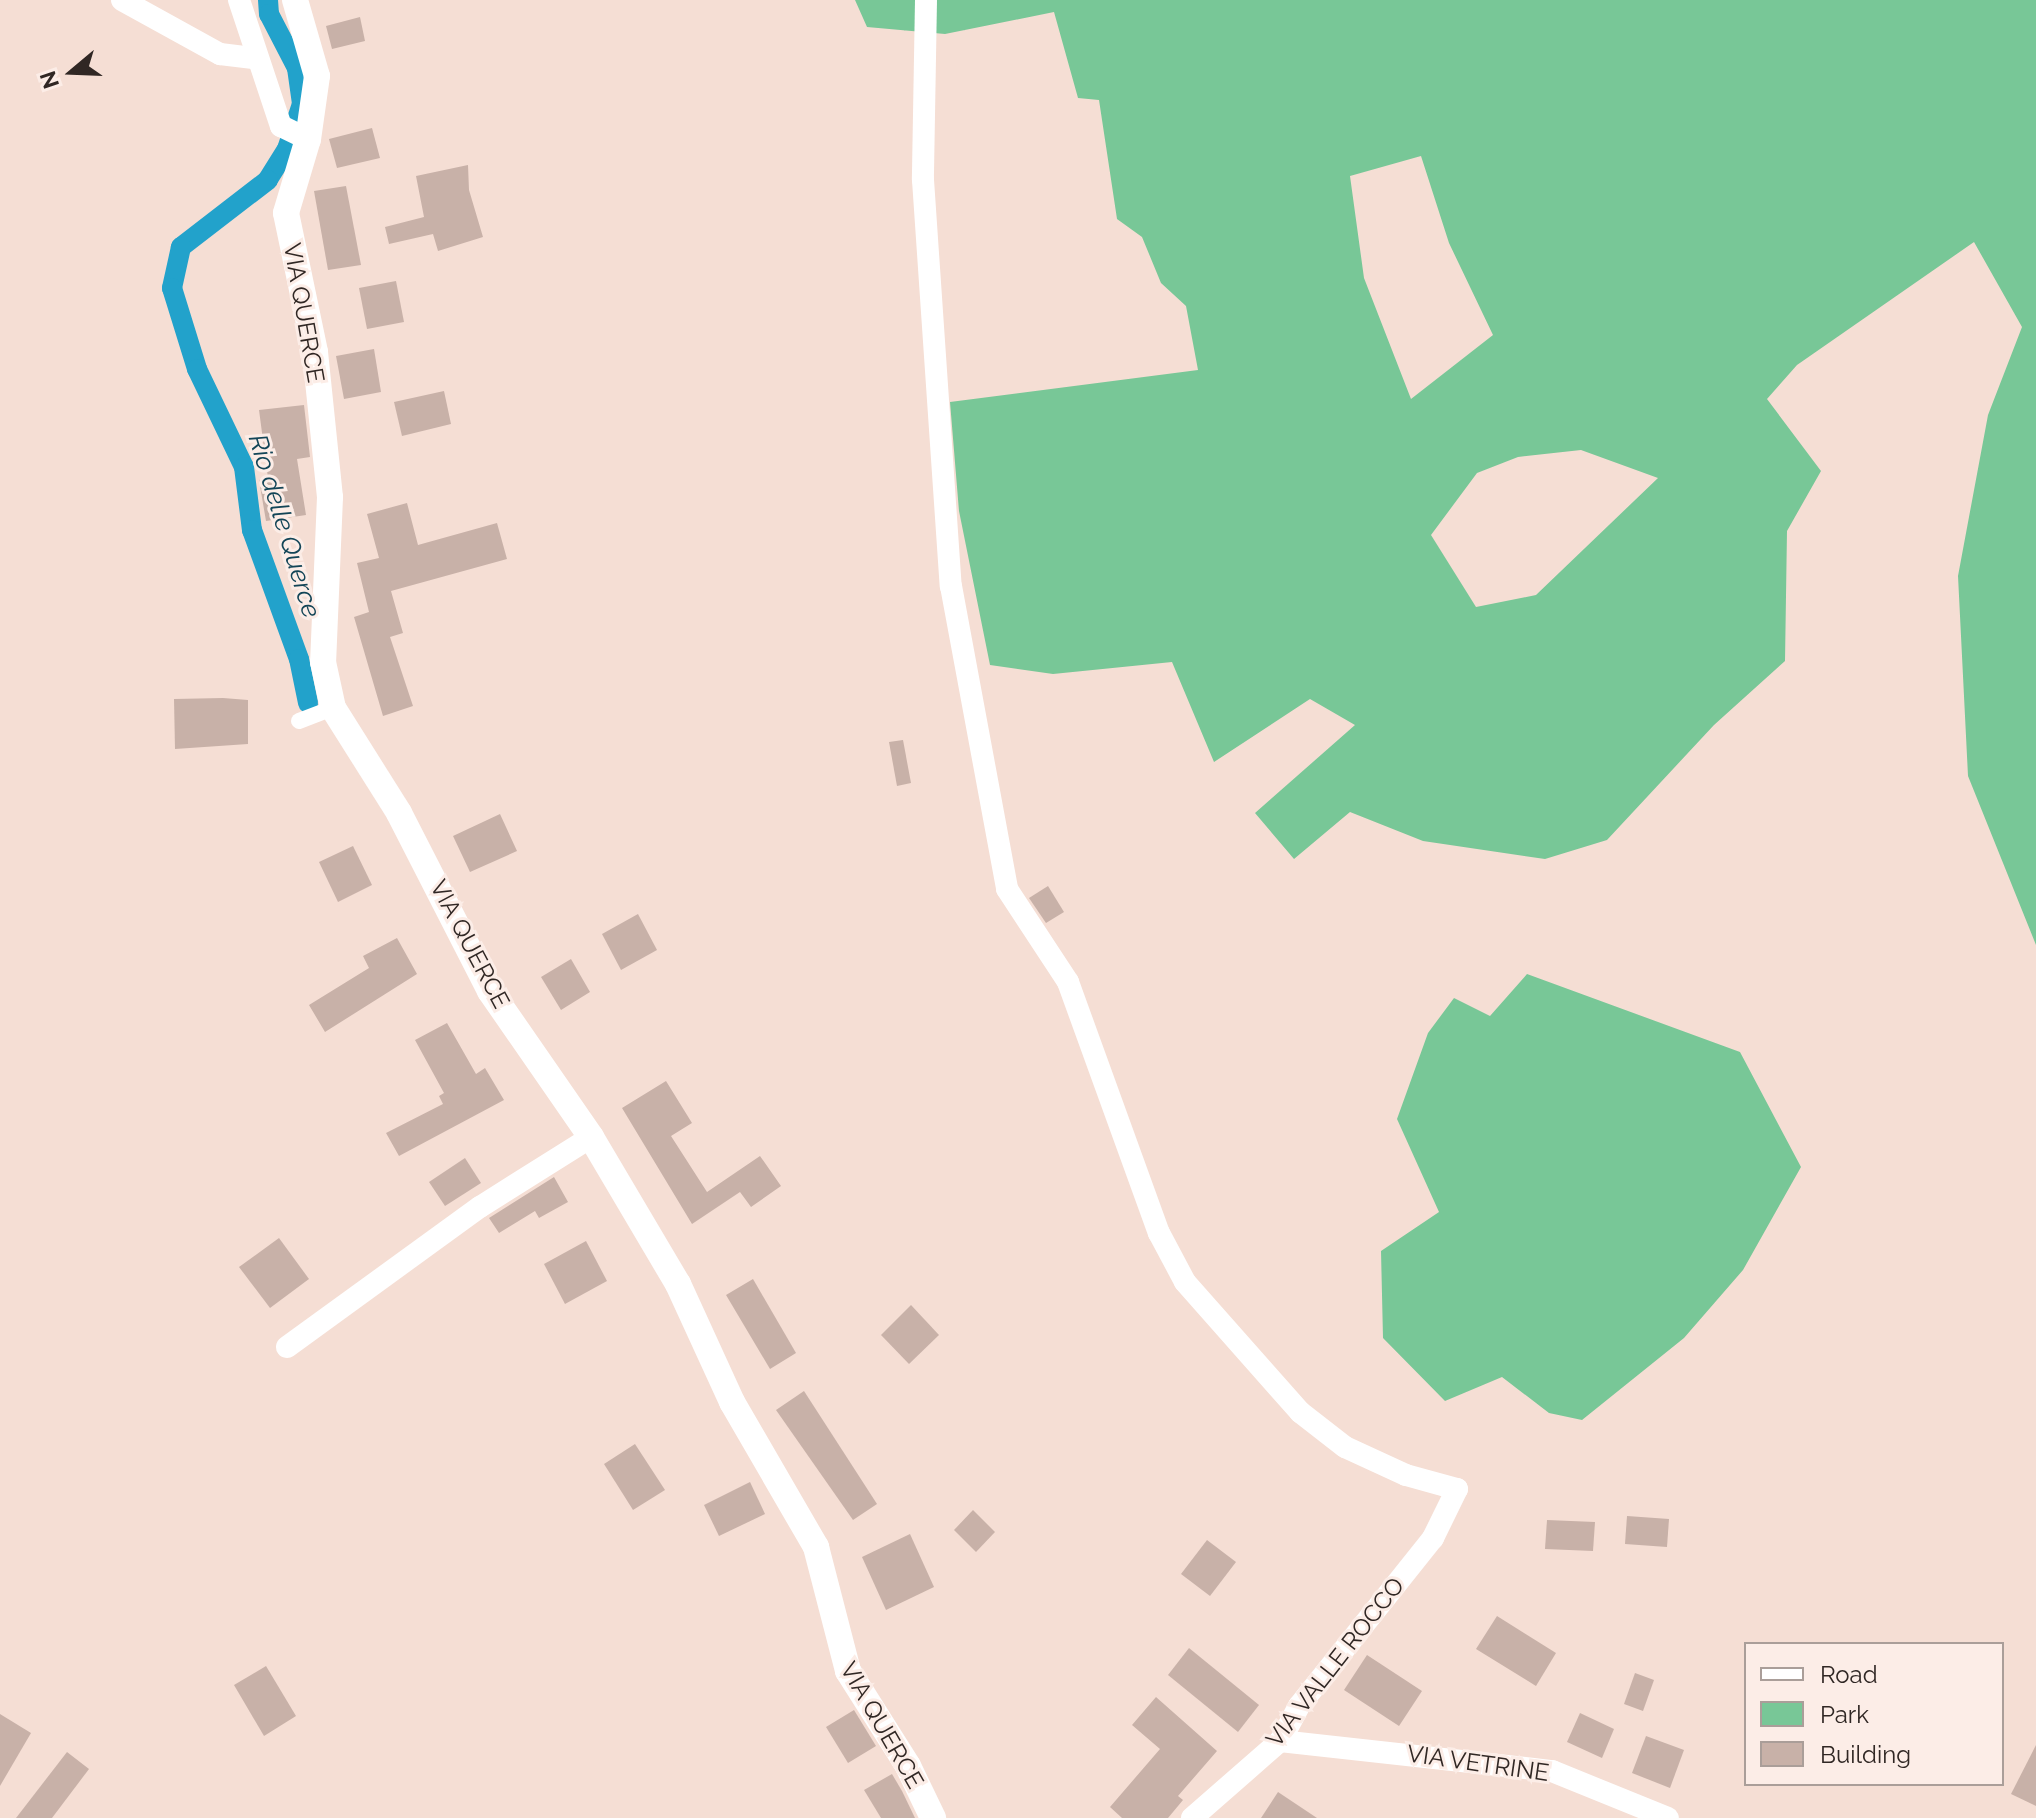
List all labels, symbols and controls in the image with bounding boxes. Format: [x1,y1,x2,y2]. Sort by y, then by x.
north arrow [32,32,112,112]
text: N [34,68,64,92]
street label: VIA QUERCE [277,241,331,385]
water label: Rio delle Querce [241,431,327,621]
street label: VIA QUERCE [424,875,516,1013]
street label: VIA VALLE ROCCO [1259,1571,1411,1753]
legend [1744,1642,2004,1786]
street label: VIA QUERCE [834,1656,930,1794]
text: Road [1820,1660,1878,1689]
text: Park [1820,1700,1869,1729]
street label: VIA VETRINE [1404,1739,1552,1787]
text: Building [1820,1740,1911,1769]

